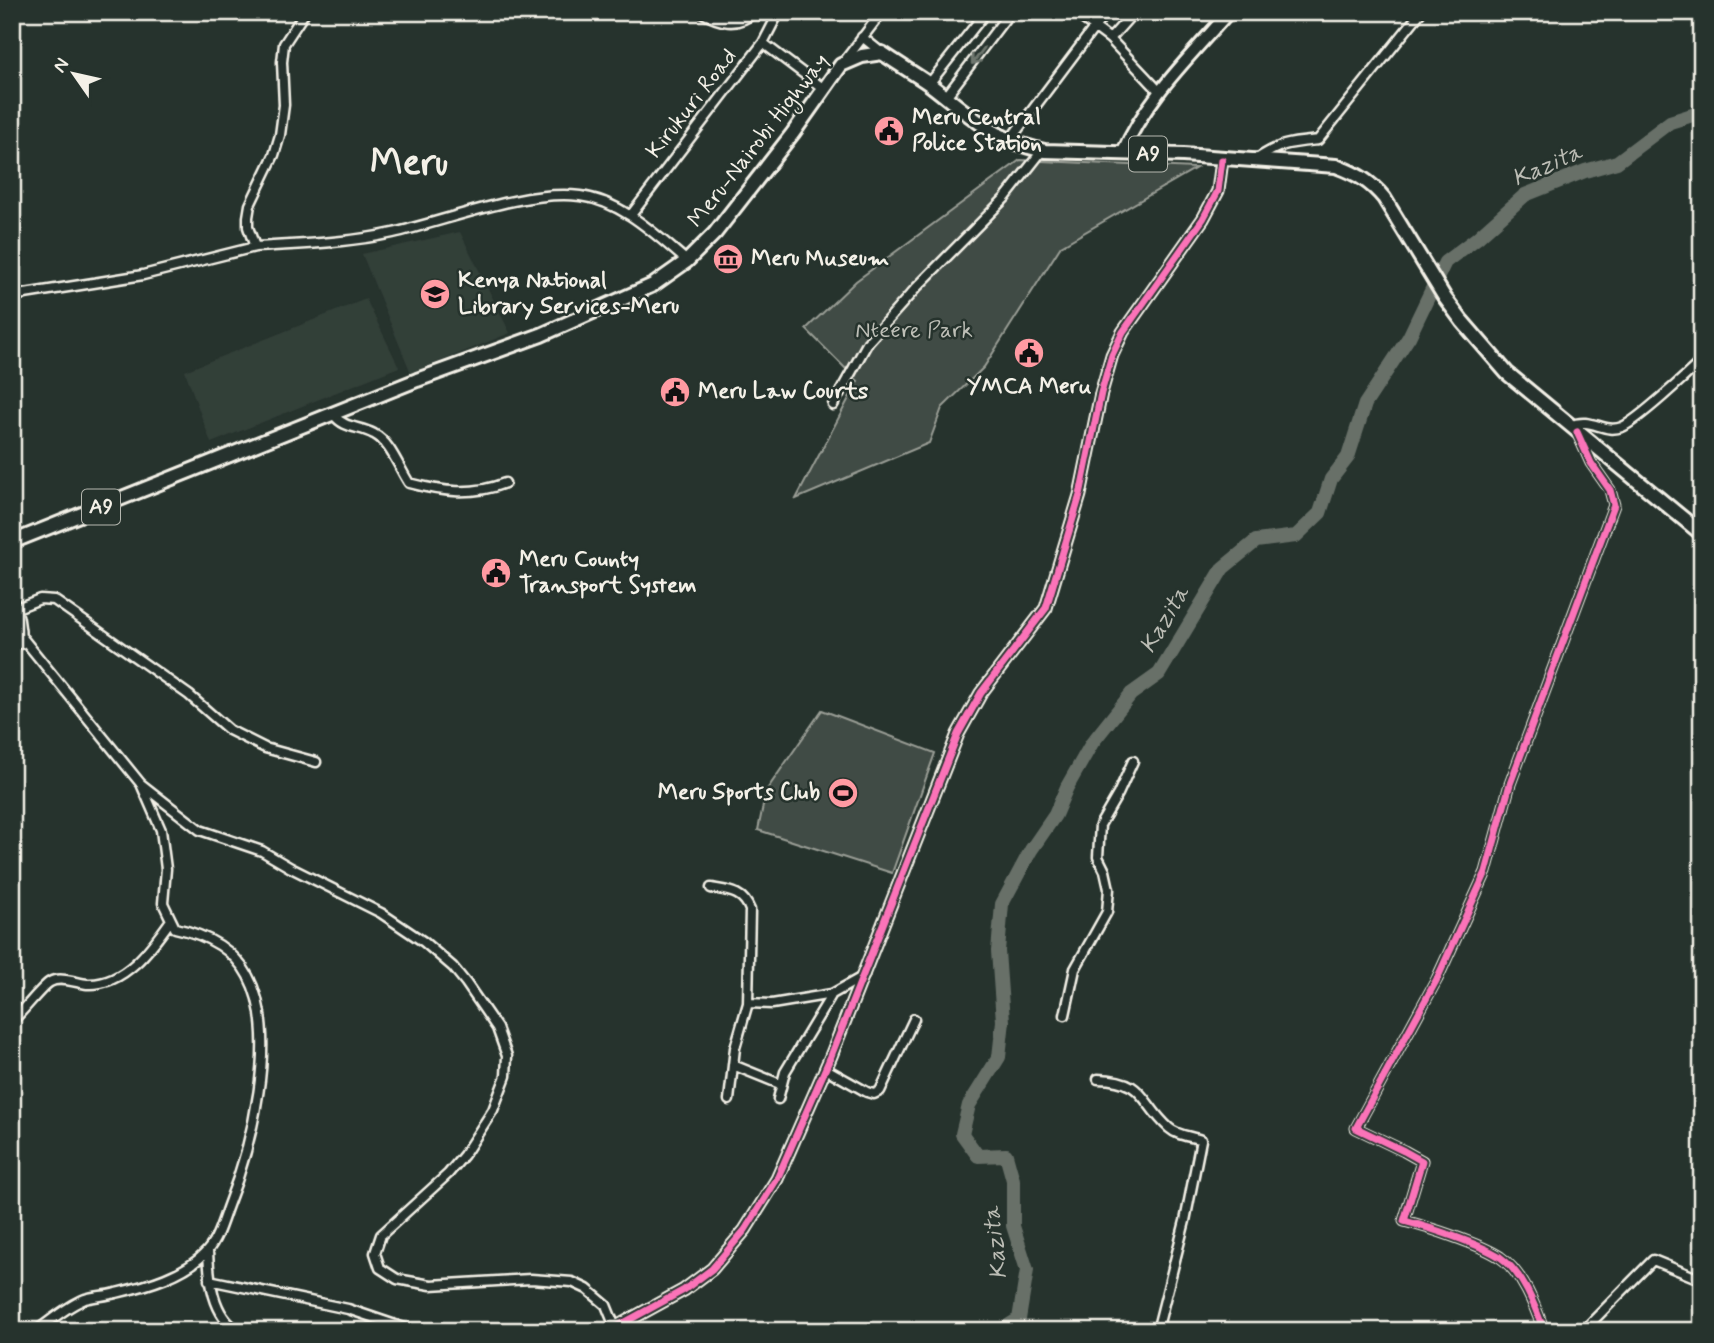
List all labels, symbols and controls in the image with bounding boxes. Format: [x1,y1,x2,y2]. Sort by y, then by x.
north arrow [38,38,108,108]
street label: Kirukuri Road [640,43,744,165]
one-way arrow [971,46,986,65]
street label: Meru-Nairobi Highway [682,48,838,235]
text: N [47,53,75,78]
place label: Meru Central Police Station [912,103,1042,159]
public building icon: Meru Central Police Station [872,114,906,148]
road number: A9 [1129,136,1167,172]
water label: Kazita [1507,137,1588,195]
district label: Meru [370,140,448,188]
museum icon: Meru Museum [711,242,745,276]
place label: Meru Museum [751,244,889,274]
place label: Kenya National Library Services-Meru [458,266,679,322]
school or university icon: Kenya National Library Services-Meru [418,277,452,311]
park label: Nteere Park [855,316,973,346]
public building icon: YMCA Meru [1012,336,1046,370]
place label: YMCA Meru [967,372,1092,402]
public building icon: Meru Law Courts [658,375,692,409]
place label: Meru Law Courts [698,377,869,407]
road number: A9 [82,490,120,524]
place label: Meru County Transport System [519,545,697,601]
public building icon: Meru County Transport System [479,556,513,590]
water label: Kazita [1133,579,1198,659]
sports icon: Meru Sports Club [826,776,860,810]
place label: Meru Sports Club [658,778,820,808]
water label: Kazita [977,1203,1015,1281]

